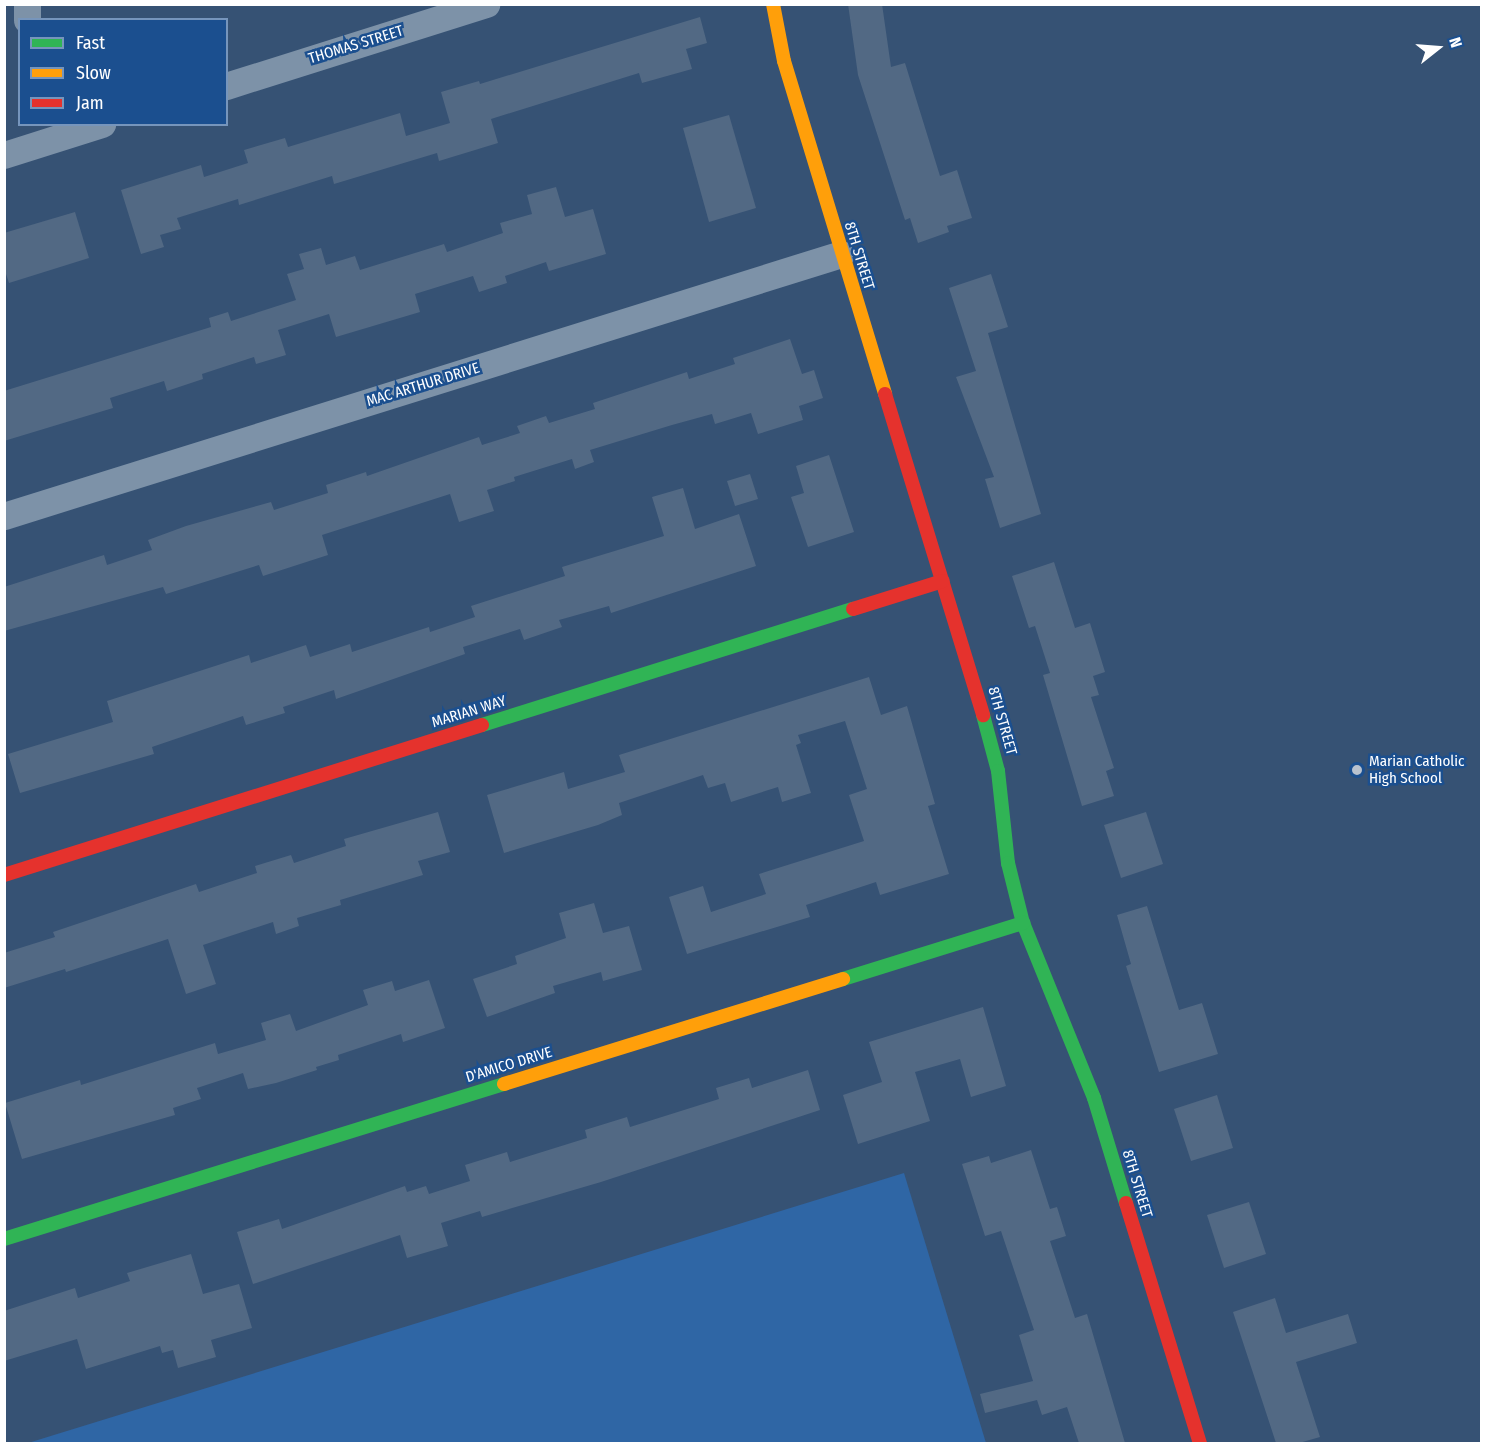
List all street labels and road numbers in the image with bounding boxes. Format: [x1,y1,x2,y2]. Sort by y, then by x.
street label: THOMAS STREET [306,22,406,68]
street label: 8TH STREET [840,220,878,292]
street label: MAC ARTHUR DRIVE [364,359,482,411]
street label: 8TH STREET [984,685,1020,757]
street label: MARIAN WAY [430,692,508,732]
street label: D'AMICO DRIVE [464,1043,554,1087]
street label: 8TH STREET [1118,1148,1156,1220]

